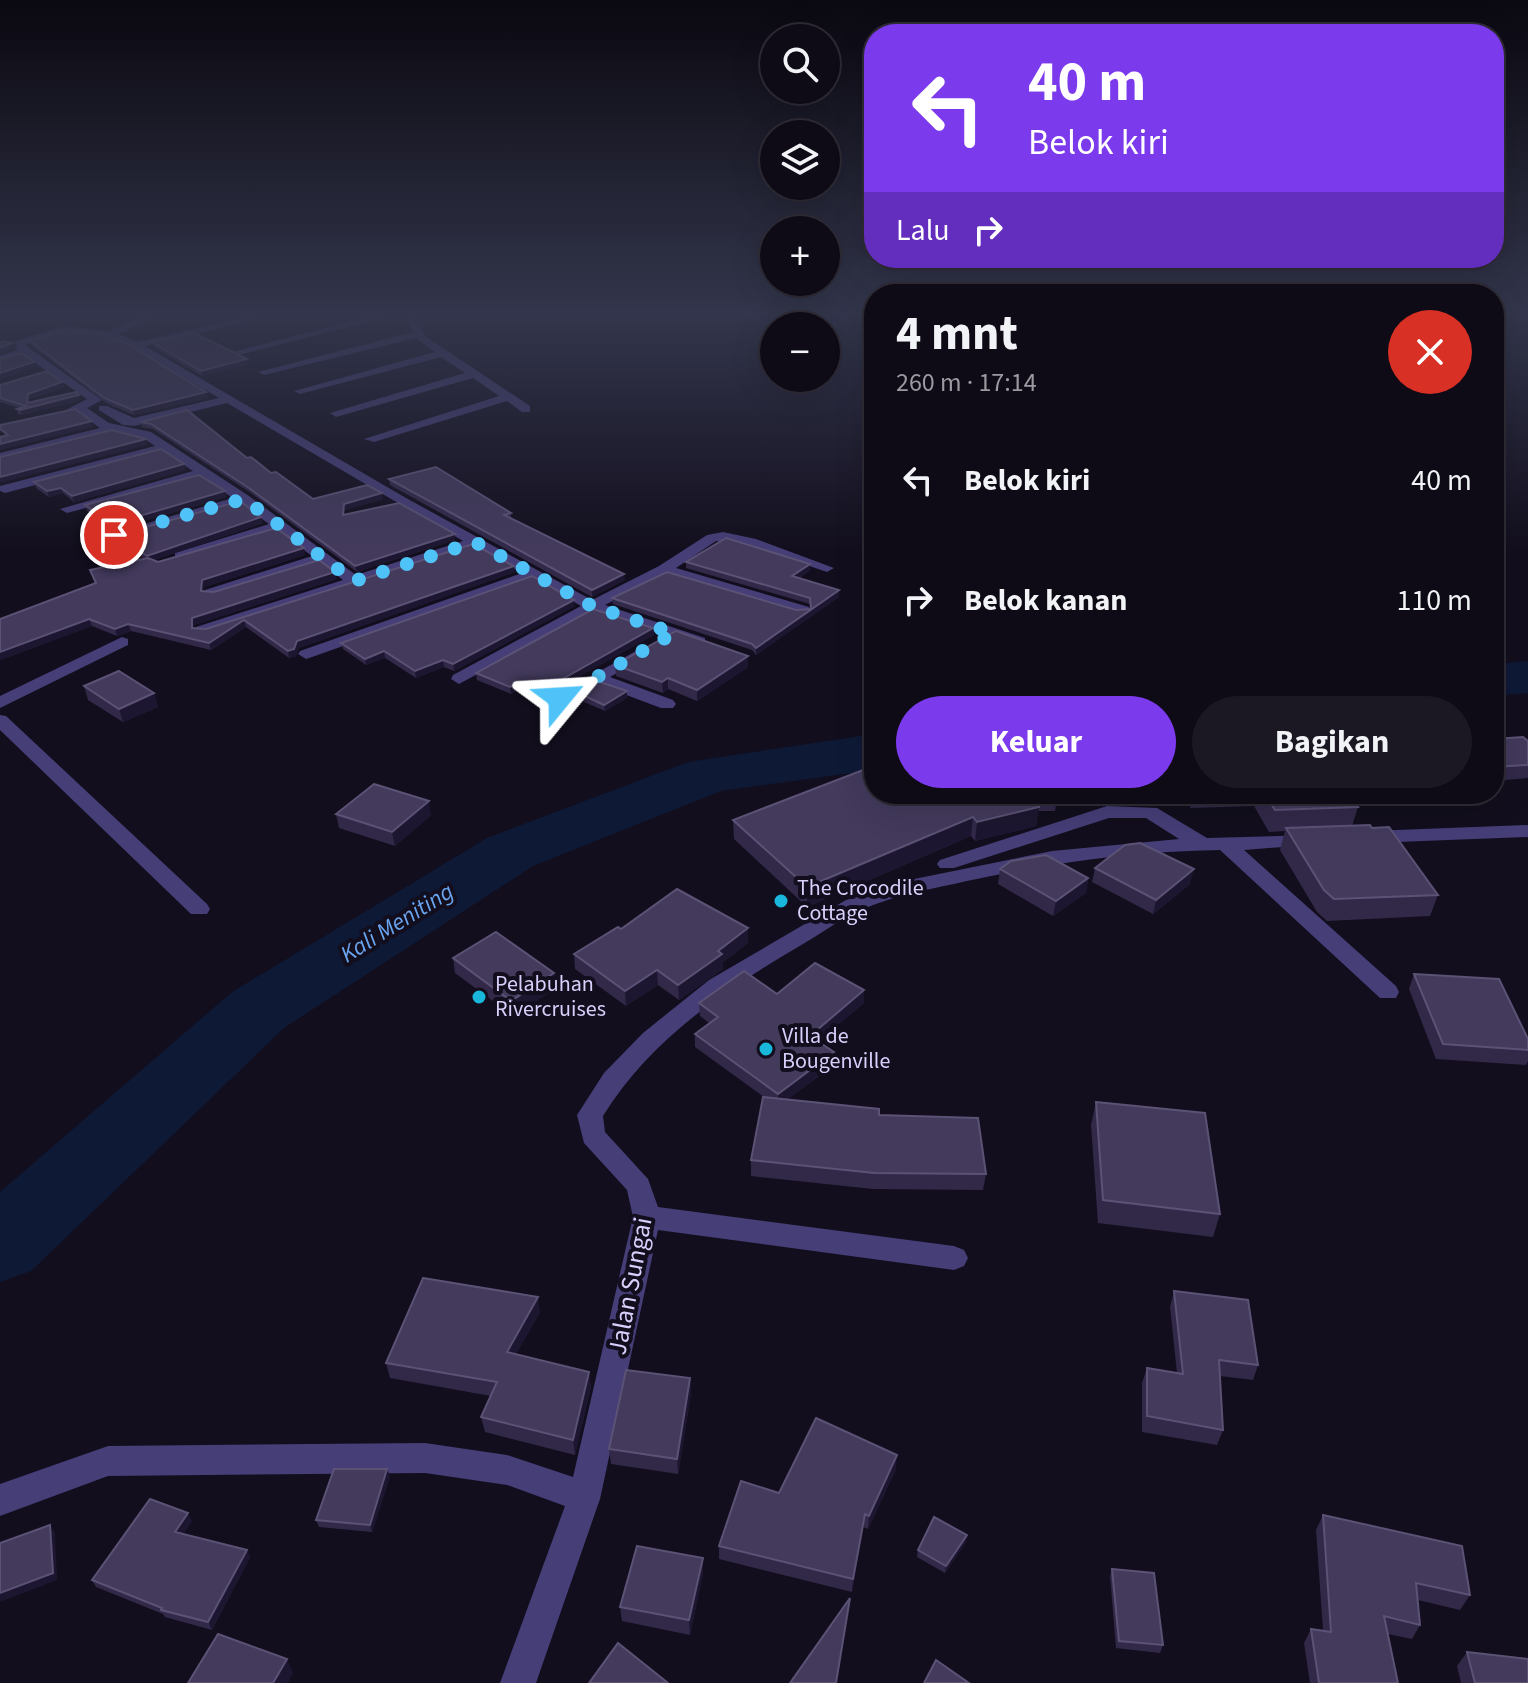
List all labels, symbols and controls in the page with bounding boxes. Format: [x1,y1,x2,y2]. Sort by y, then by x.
map controls [760,24,840,392]
button: search [760,24,840,104]
text: 40 m [1028,43,1146,122]
icon: left [896,56,1000,160]
text: Belok kiri [1028,117,1169,168]
button: layers [760,120,840,200]
icon: right [966,208,1010,252]
text: Lalu [896,209,950,252]
button: + [760,216,840,296]
text: 4 mnt [896,300,1018,368]
button: close [1388,310,1472,394]
button: − [760,312,840,392]
text: 260 m · 17:14 [896,364,1037,401]
icon: left [896,458,940,502]
text: Belok kiri [964,459,1090,502]
text: 40 m [1411,459,1472,502]
pin [80,501,148,569]
icon: arrive [92,513,136,557]
icon: right [896,578,940,622]
text: Belok kanan [964,579,1127,622]
text: 110 m [1396,579,1472,622]
position arrow [518,656,602,740]
button: Keluar [896,696,1176,788]
button: Bagikan [1192,696,1472,788]
place label: The Crocodile Cottage [797,872,924,929]
water label: Kali Meniting [333,874,461,972]
marker: The Crocodile Cottage [772,892,790,910]
place label: Pelabuhan Rivercruises [495,968,606,1025]
marker: Pelabuhan Rivercruises [470,988,488,1006]
place label: Villa de Bougenville [782,1020,890,1077]
marker: Villa de Bougenville [757,1040,775,1058]
street label: Jalan Sungai [599,1214,661,1358]

